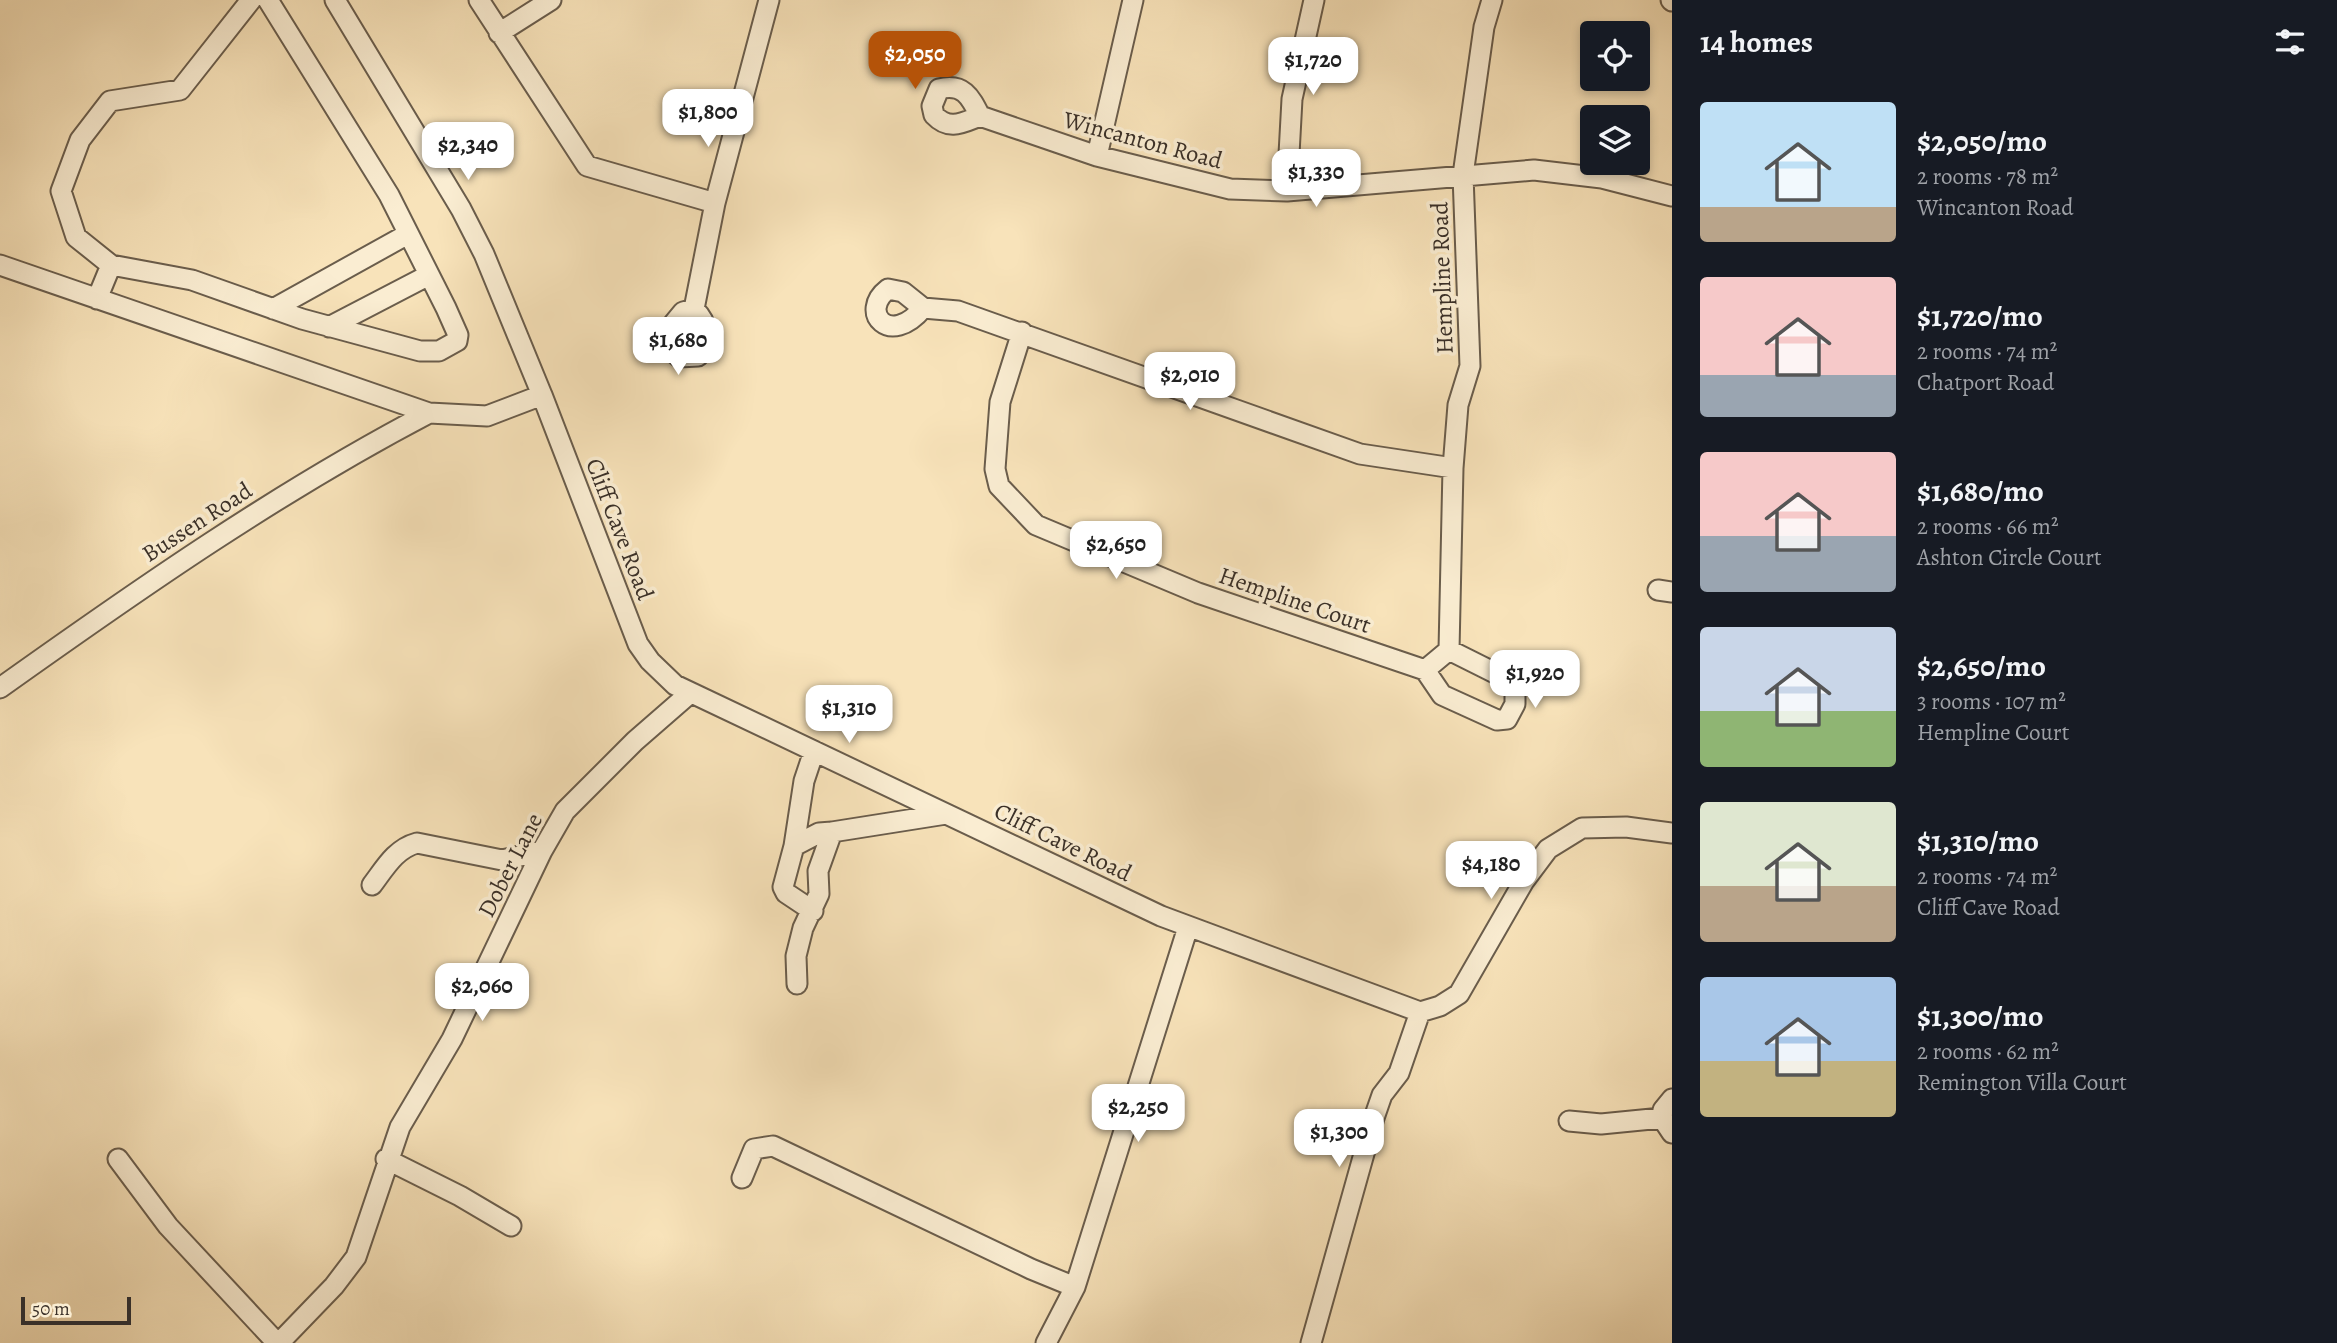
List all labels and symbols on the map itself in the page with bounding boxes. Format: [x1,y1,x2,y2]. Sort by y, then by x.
pin: $2,050 [858,32,972,91]
pin: $1,720 [1256,38,1370,97]
pin: $1,800 [651,90,765,149]
street label: Wincanton Road [1059,103,1226,177]
pin: $2,340 [411,122,525,182]
pin: $1,330 [1259,150,1373,209]
street label: Hempline Road [1423,201,1461,355]
pin: $1,680 [621,318,735,377]
pin: $2,010 [1133,352,1247,412]
street label: Cliff Cave Road [578,454,662,604]
street label: Bussen Road [136,474,258,570]
pin: $2,650 [1059,522,1173,581]
street label: Hempline Court [1215,559,1375,641]
pin: $1,920 [1478,650,1592,710]
pin: $1,310 [792,686,906,745]
street label: Cliff Cave Road [989,795,1137,889]
street label: Dober Lane [470,807,550,923]
pin: $4,180 [1434,842,1548,901]
pin: $2,060 [425,964,539,1023]
pin: $2,250 [1081,1084,1195,1144]
pin: $1,300 [1282,1110,1396,1169]
scale bar [21,1294,131,1326]

